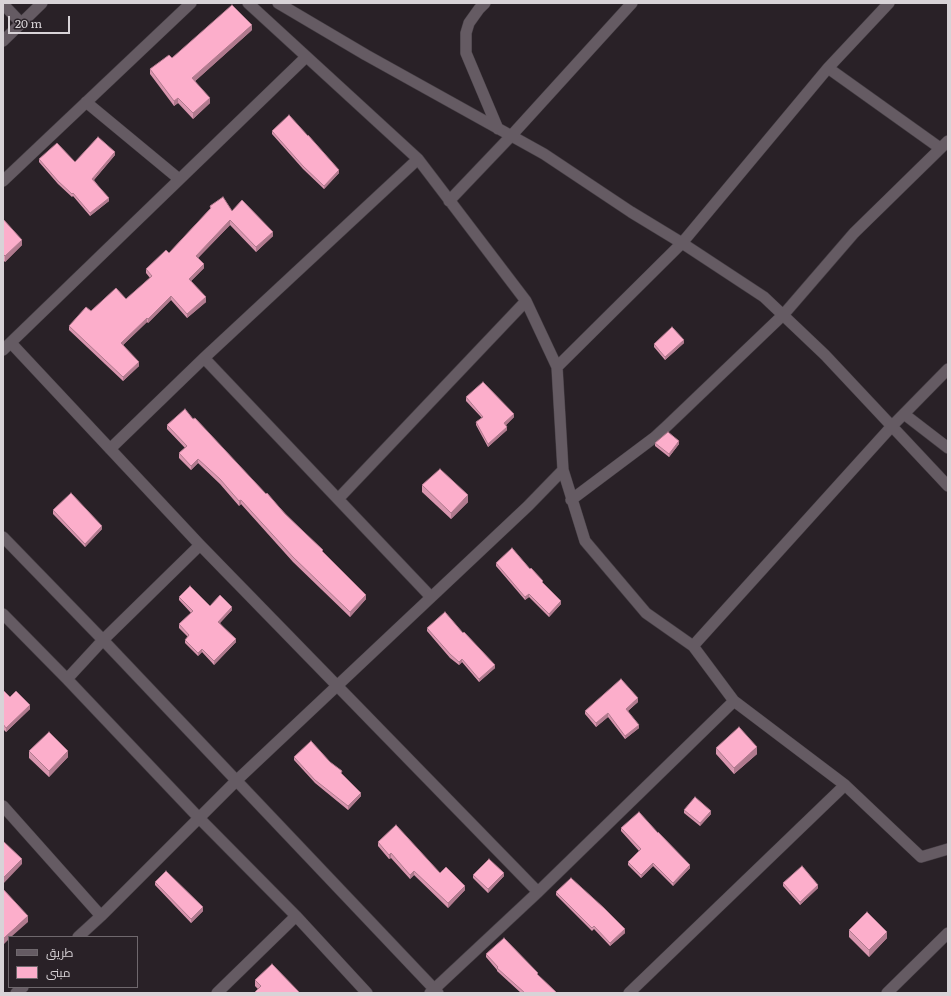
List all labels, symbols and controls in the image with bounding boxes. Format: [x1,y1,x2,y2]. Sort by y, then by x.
scale bar [10,8,72,34]
text: 20 m [15,14,42,32]
legend [8,936,138,988]
text: طريق [46,943,73,961]
text: مبنى [46,963,71,981]

